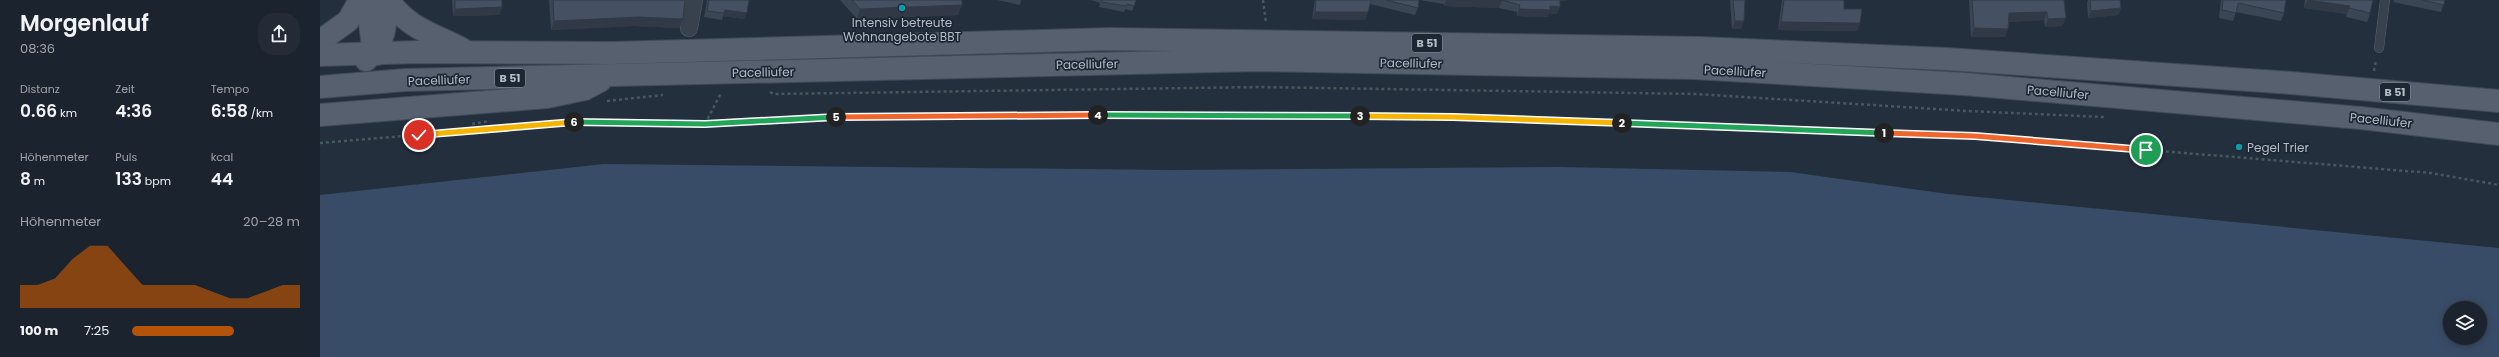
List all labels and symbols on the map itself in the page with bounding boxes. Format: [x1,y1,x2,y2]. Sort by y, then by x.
marker: Intensiv betreute Wohnangebote BBT [897,3,907,13]
place label: Intensiv betreute Wohnangebote BBT [843,14,962,45]
road number: B 51 [1412,34,1442,52]
street label: Pacelliufer [1380,54,1443,72]
street label: Pacelliufer [1056,55,1119,73]
street label: Pacelliufer [1704,61,1767,81]
street label: Pacelliufer [732,63,795,81]
road number: B 51 [495,69,525,87]
street label: Pacelliufer [408,70,471,90]
street label: Pacelliufer [2026,81,2090,103]
road number: B 51 [2380,83,2410,101]
pin: 4 [1088,105,1108,125]
pin: 3 [1350,106,1370,126]
pin: 5 [826,107,846,127]
street label: Pacelliufer [2349,108,2413,132]
pin: 6 [564,112,584,132]
pin: 2 [1612,113,1632,133]
pin [402,118,436,152]
pin: 1 [1874,123,1894,143]
pin [2129,133,2163,167]
place label: Pegel Trier [2247,139,2309,156]
marker: Pegel Trier [2234,142,2244,152]

